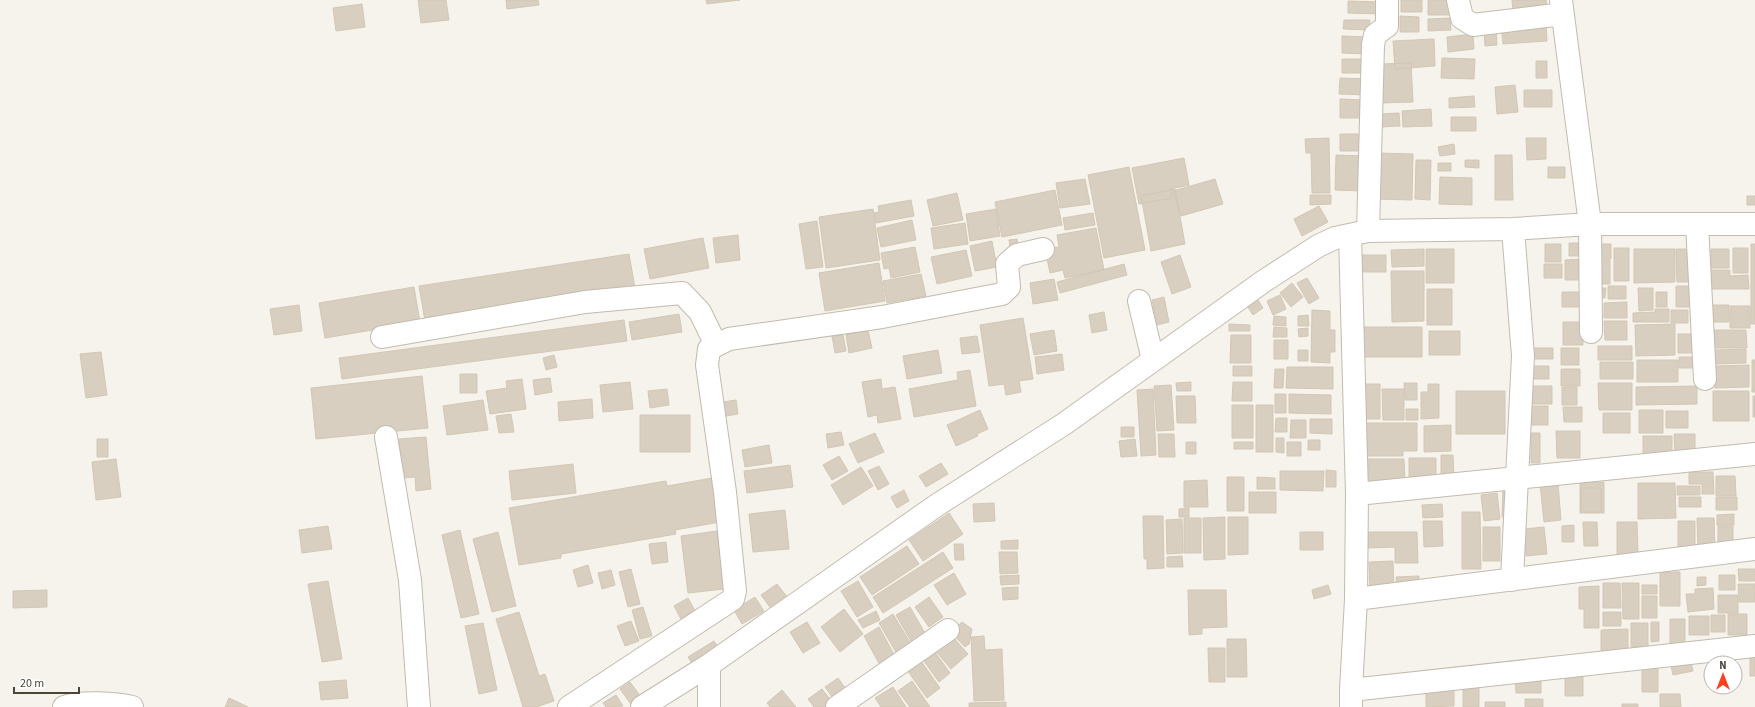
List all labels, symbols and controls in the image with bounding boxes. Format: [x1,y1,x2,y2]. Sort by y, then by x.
north arrow [1703,655,1743,695]
text: N [1719,658,1727,673]
scale bar [14,669,79,695]
text: 20 m [20,675,44,692]

